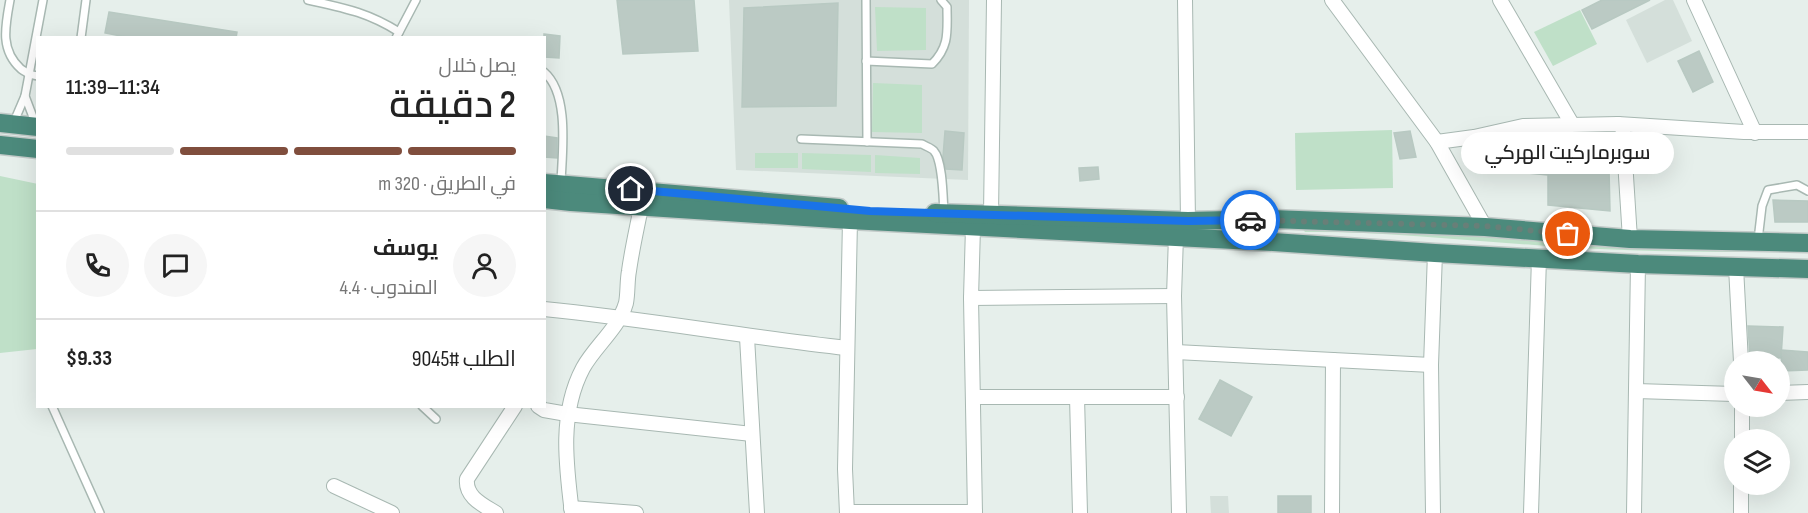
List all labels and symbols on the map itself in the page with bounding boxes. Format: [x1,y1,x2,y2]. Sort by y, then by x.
callout: سوبرماركيت الهركي [1462,132,1674,174]
pin [605,163,656,214]
courier [1220,190,1280,250]
pin [1542,208,1593,259]
north arrow [1724,351,1790,417]

